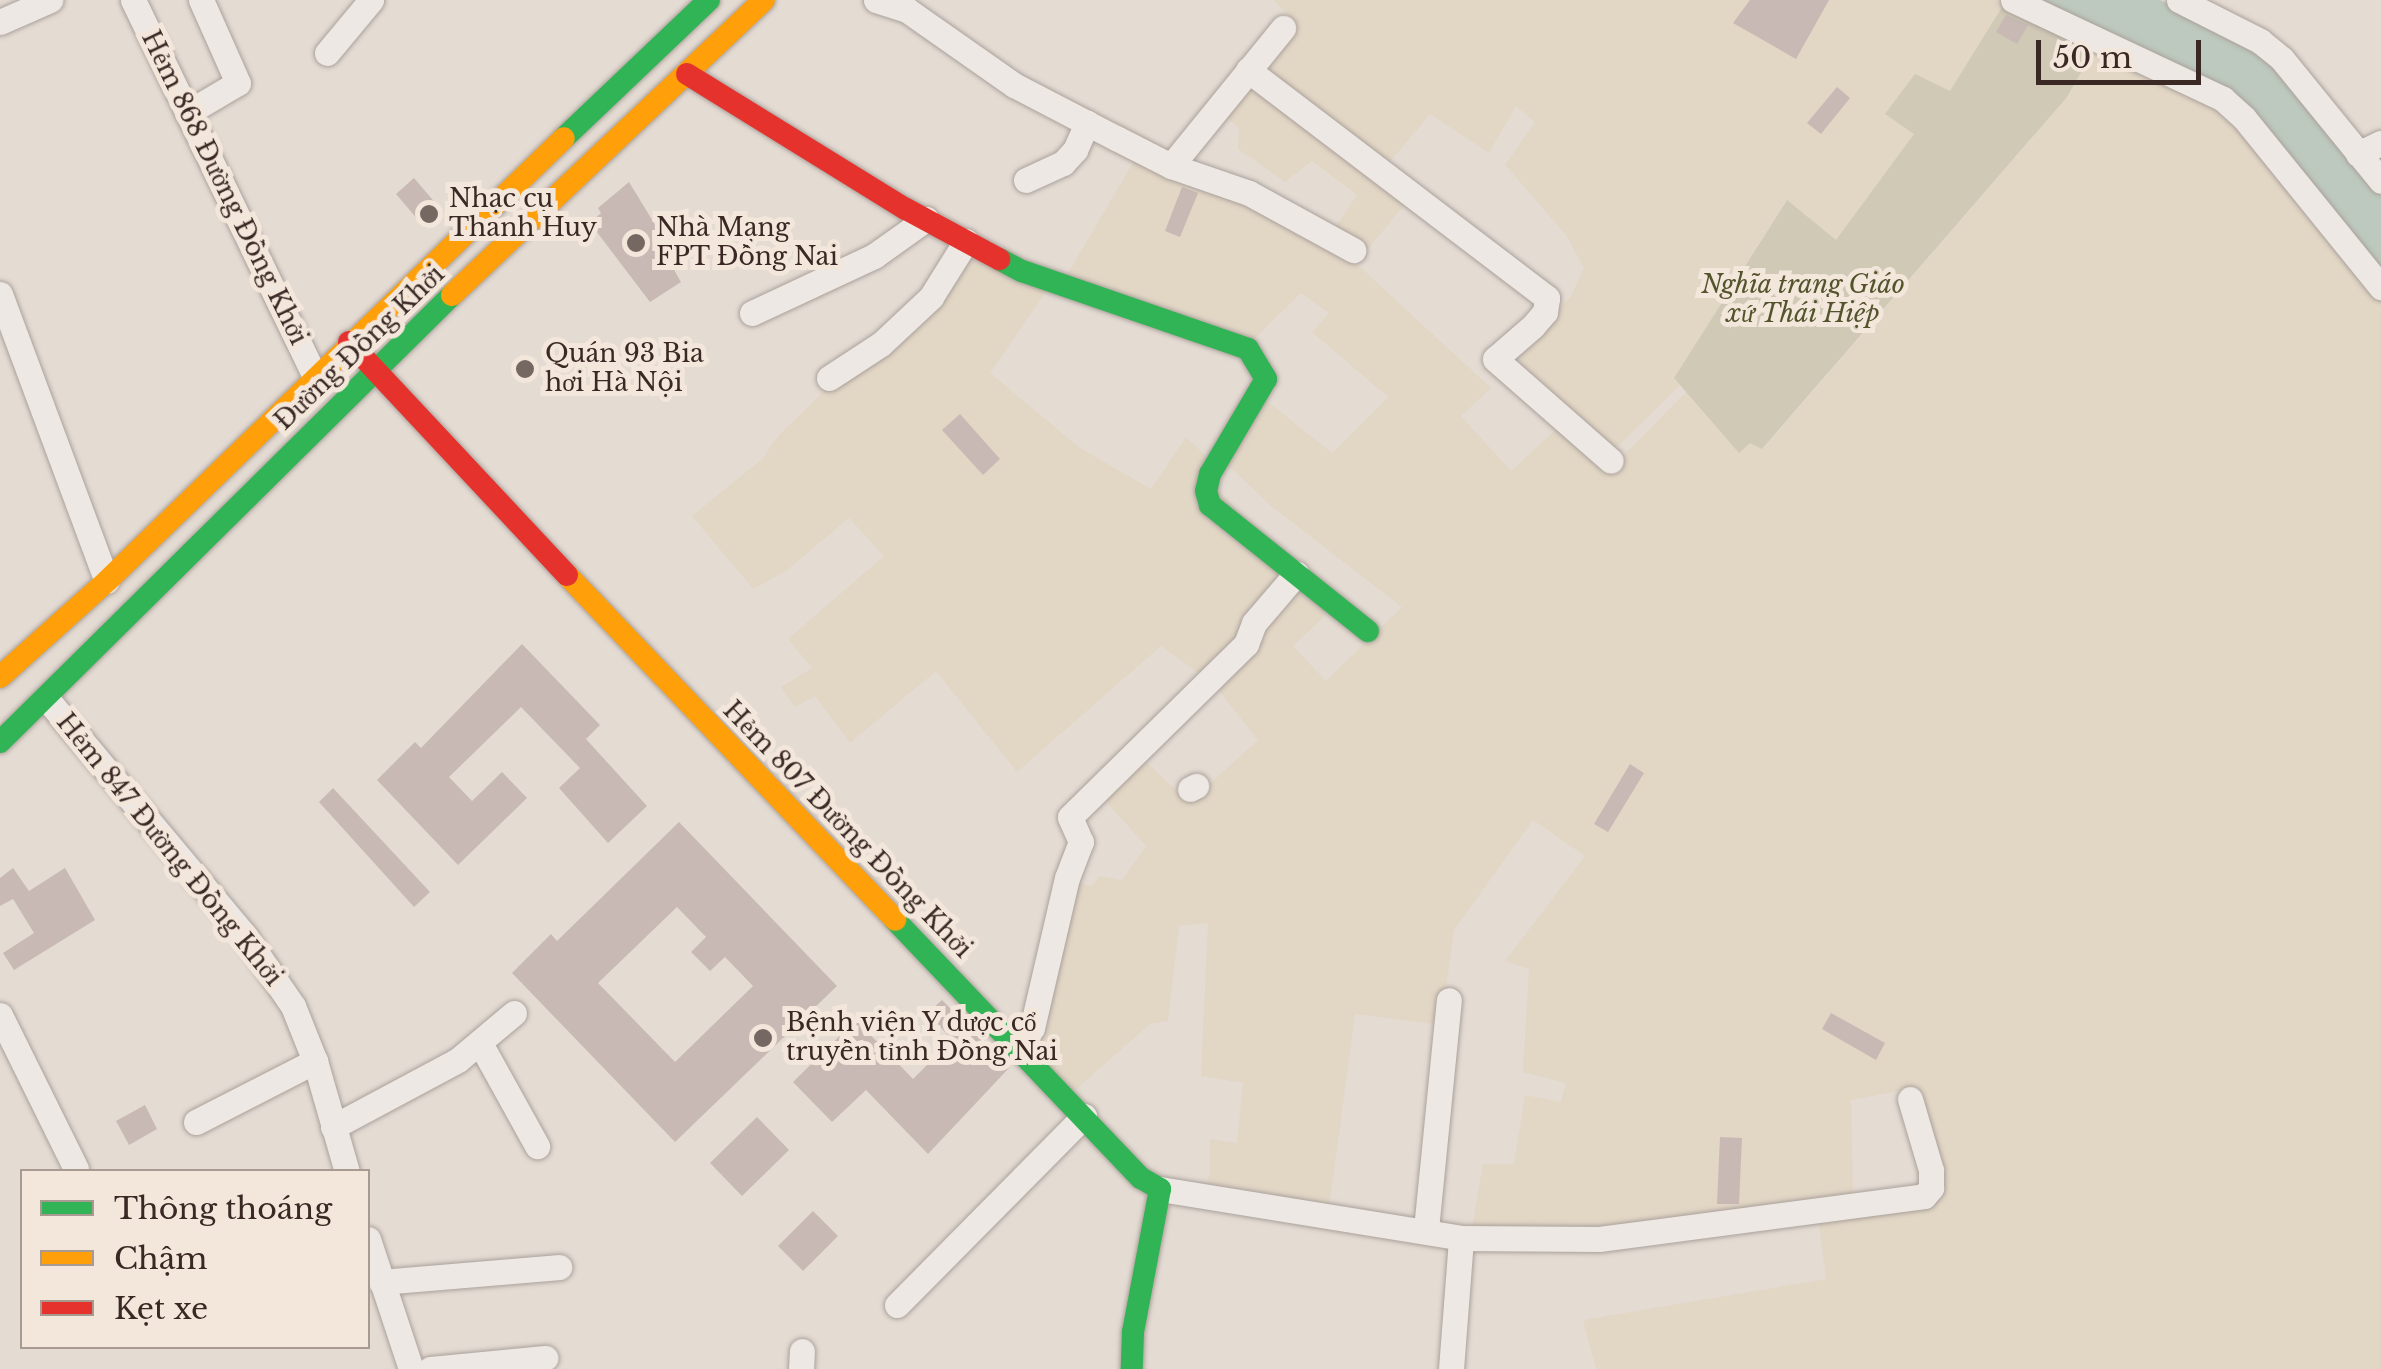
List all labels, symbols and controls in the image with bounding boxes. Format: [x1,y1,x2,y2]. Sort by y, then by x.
scale bar [2041,20,2206,82]
street label: Hẻm 868 Đường Đồng Khởi [135,26,313,350]
text: 50 m [2053,39,2132,76]
place label: Nhạc cụ Thanh Huy [449,185,597,244]
marker: Nhạc cụ Thanh Huy [418,203,440,225]
place label: Nhà Mạng FPT Đồng Nai [656,214,839,273]
marker: Nhà Mạng FPT Đồng Nai [625,232,647,254]
street label: Đường Đồng Khởi [269,259,451,437]
park label: Nghĩa trang Giáo xứ Thái Hiệp [1701,271,1905,330]
place label: Quán 93 Bia hơi Hà Nội [545,340,704,399]
marker: Quán 93 Bia hơi Hà Nội [514,358,536,380]
street label: Hẻm 807 Đường Đồng Khởi [716,695,978,965]
street label: Hẻm 847 Đường Đồng Khởi [50,708,288,992]
place label: Bệnh viện Y dược cổ truyền tỉnh Đồng Nai [786,1009,1058,1068]
marker: Bệnh viện Y dược cổ truyền tỉnh Đồng Nai [750,1025,776,1051]
legend [20,1169,370,1349]
text: Thông thoáng [114,1190,332,1227]
text: Chậm [114,1240,208,1277]
text: Kẹt xe [114,1290,208,1327]

